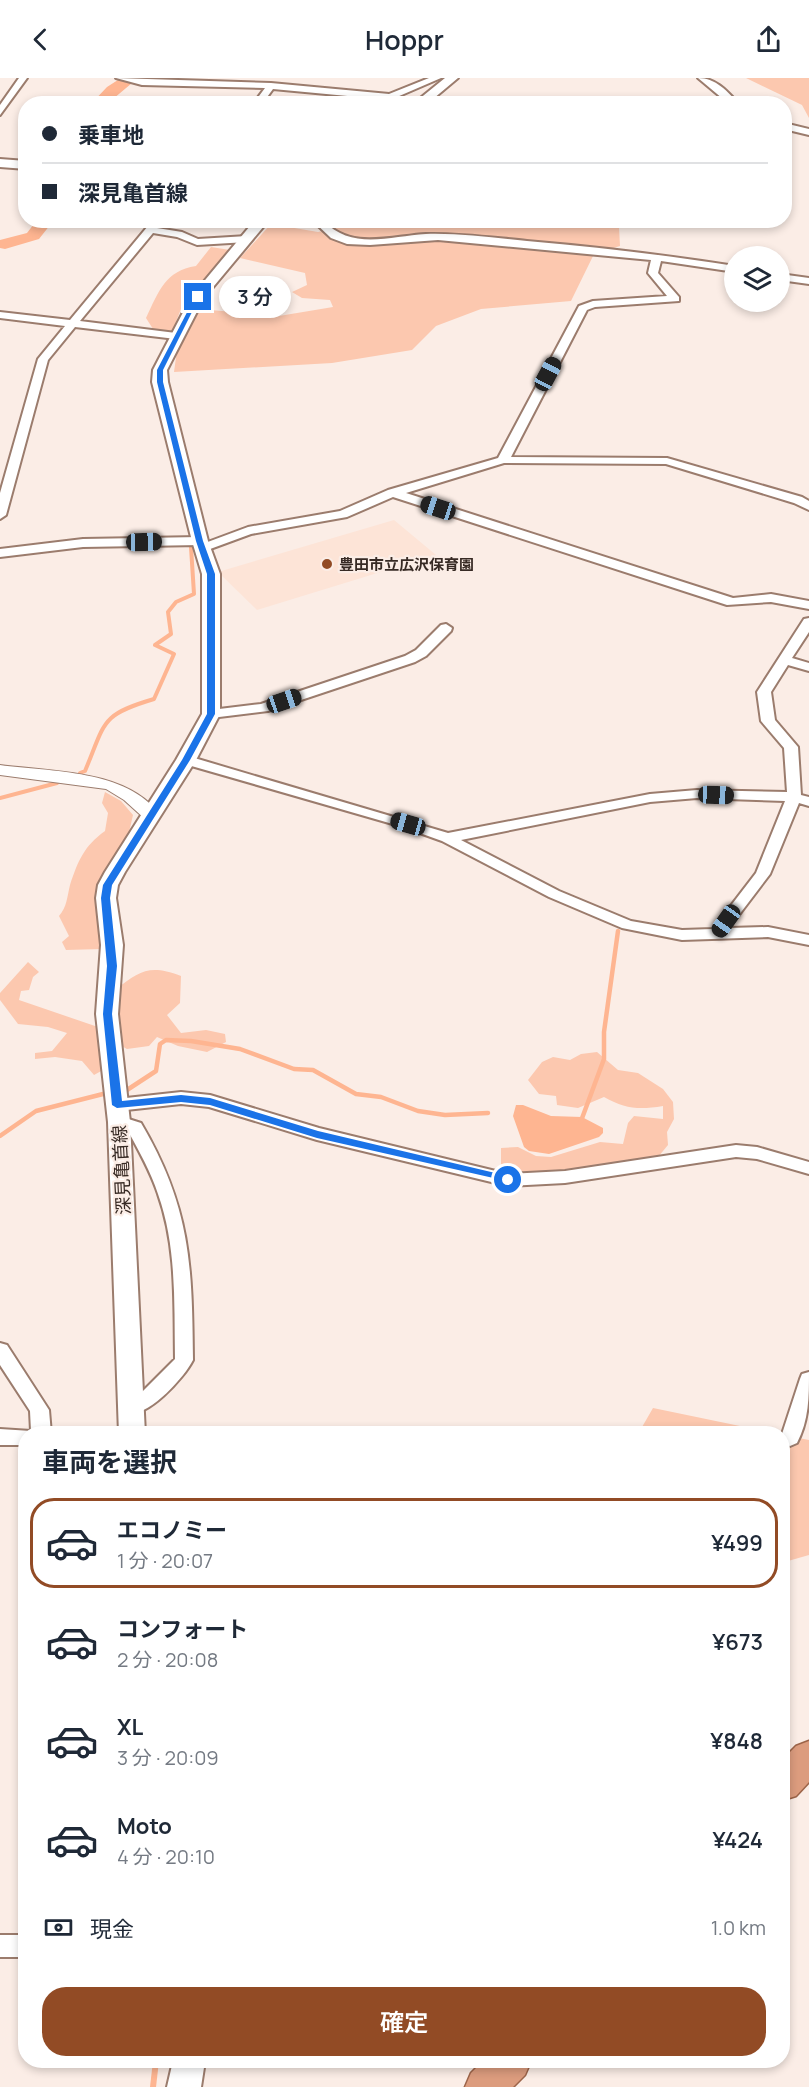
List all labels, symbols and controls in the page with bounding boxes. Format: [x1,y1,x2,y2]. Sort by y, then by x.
text: Hoppr [365,21,444,58]
icon: back [24,23,57,56]
icon: share [752,23,785,56]
text: 乗車地 [78,120,144,150]
text: 深見亀首線 [78,178,188,208]
map controls [724,246,790,312]
button: layers [724,246,790,312]
callout: 3 分 [219,276,291,318]
route end [184,283,211,310]
text: 3 分 [237,283,273,310]
car [532,354,564,394]
car [418,494,458,522]
car [126,533,162,551]
place label: 豊田市立広沢保育園 [339,554,474,575]
marker: 豊田市立広沢保育園 [320,557,334,571]
car [264,687,304,715]
car [698,785,734,805]
car [388,810,428,838]
car [708,901,744,941]
street label: 深見亀首線 [107,1124,135,1216]
route start [494,1166,521,1193]
text: 車両を選択 [42,1443,177,1480]
text: エコノミー [117,1515,227,1545]
icon: car [45,1516,99,1570]
text: ¥499 [711,1528,763,1558]
text: 1 分 · 20:07 [117,1547,213,1574]
text: コンフォート [117,1614,248,1644]
icon: car [45,1615,99,1669]
text: ¥673 [712,1627,763,1657]
text: 2 分 · 20:08 [117,1646,218,1673]
text: XL [117,1712,143,1742]
icon: car [45,1714,99,1768]
text: ¥848 [710,1726,763,1756]
text: 3 分 · 20:09 [117,1744,219,1771]
text: Moto [117,1811,172,1841]
icon: car [45,1813,99,1867]
text: ¥424 [713,1825,763,1855]
text: 4 分 · 20:10 [117,1843,215,1870]
icon: cash [42,1911,75,1944]
text: 現金 [90,1914,134,1944]
text: 1.0 km [711,1914,766,1941]
button: 確定 [42,1987,766,2056]

